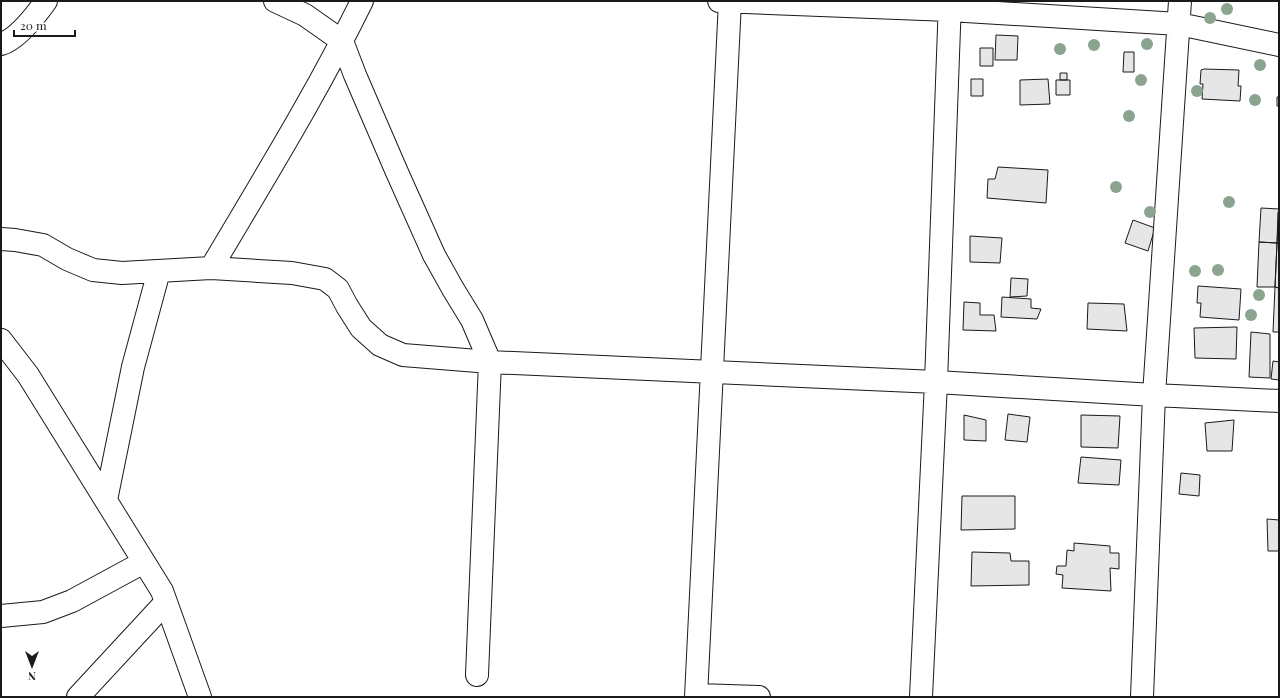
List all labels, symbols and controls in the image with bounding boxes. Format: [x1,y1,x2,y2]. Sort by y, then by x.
scale bar [14,12,75,38]
text: 20 m [20,17,47,33]
north arrow [12,646,52,686]
text: N [28,669,36,684]

